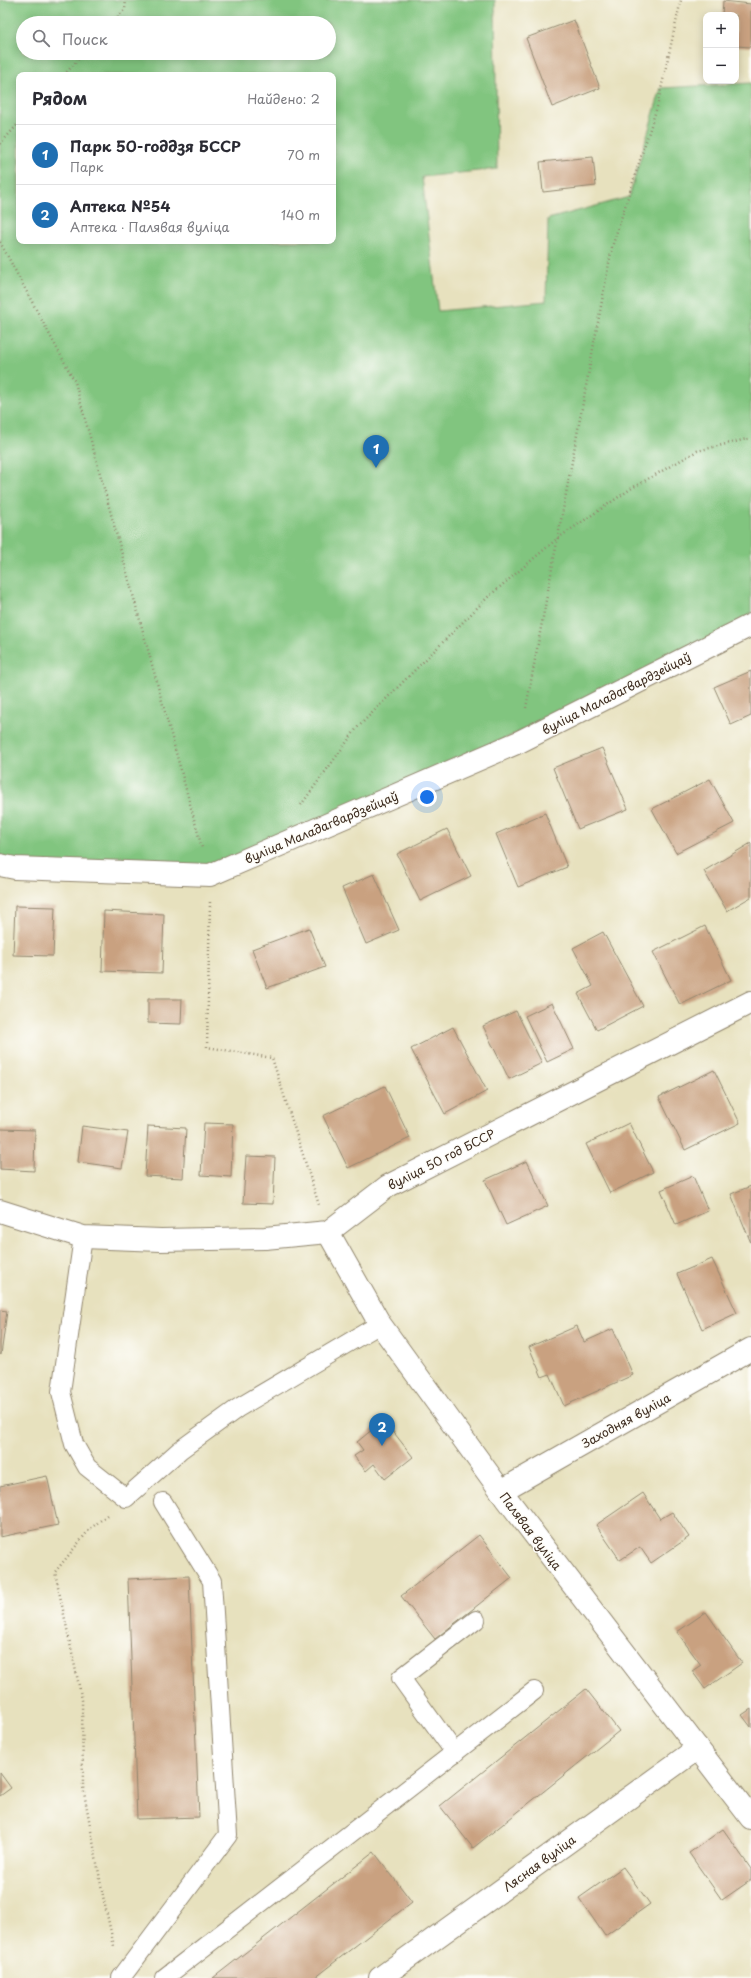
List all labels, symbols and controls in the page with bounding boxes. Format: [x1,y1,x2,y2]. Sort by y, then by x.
map controls [703,12,739,84]
button: + [703,12,739,48]
search box [16,16,336,60]
icon: search [30,27,52,49]
text: Поиск [62,27,108,50]
button: − [703,48,739,84]
text: Рядом [32,85,87,111]
text: Найдено: 2 [247,89,320,108]
text: Парк 50-годдзя БССР [70,134,241,157]
text: 1 [42,145,48,164]
text: 70 m [287,145,320,164]
text: Парк [70,157,104,176]
text: Аптека №54 [70,194,171,217]
text: 2 [40,205,50,224]
text: 140 m [281,205,320,224]
text: Аптека · Палявая вуліца [70,217,230,236]
pin: 1 [363,435,389,468]
street label: вуліца Маладагвардзейцаў [538,647,694,739]
street label: вуліца Маладагвардзейцаў [241,786,401,868]
your location [417,787,437,807]
street label: вуліца 50 год БССР [384,1124,498,1194]
street label: Заходняя вуліца [578,1388,674,1452]
pin: 2 [369,1413,395,1446]
street label: Палявая вуліца [496,1488,567,1574]
street label: Лясная вуліца [499,1830,580,1896]

